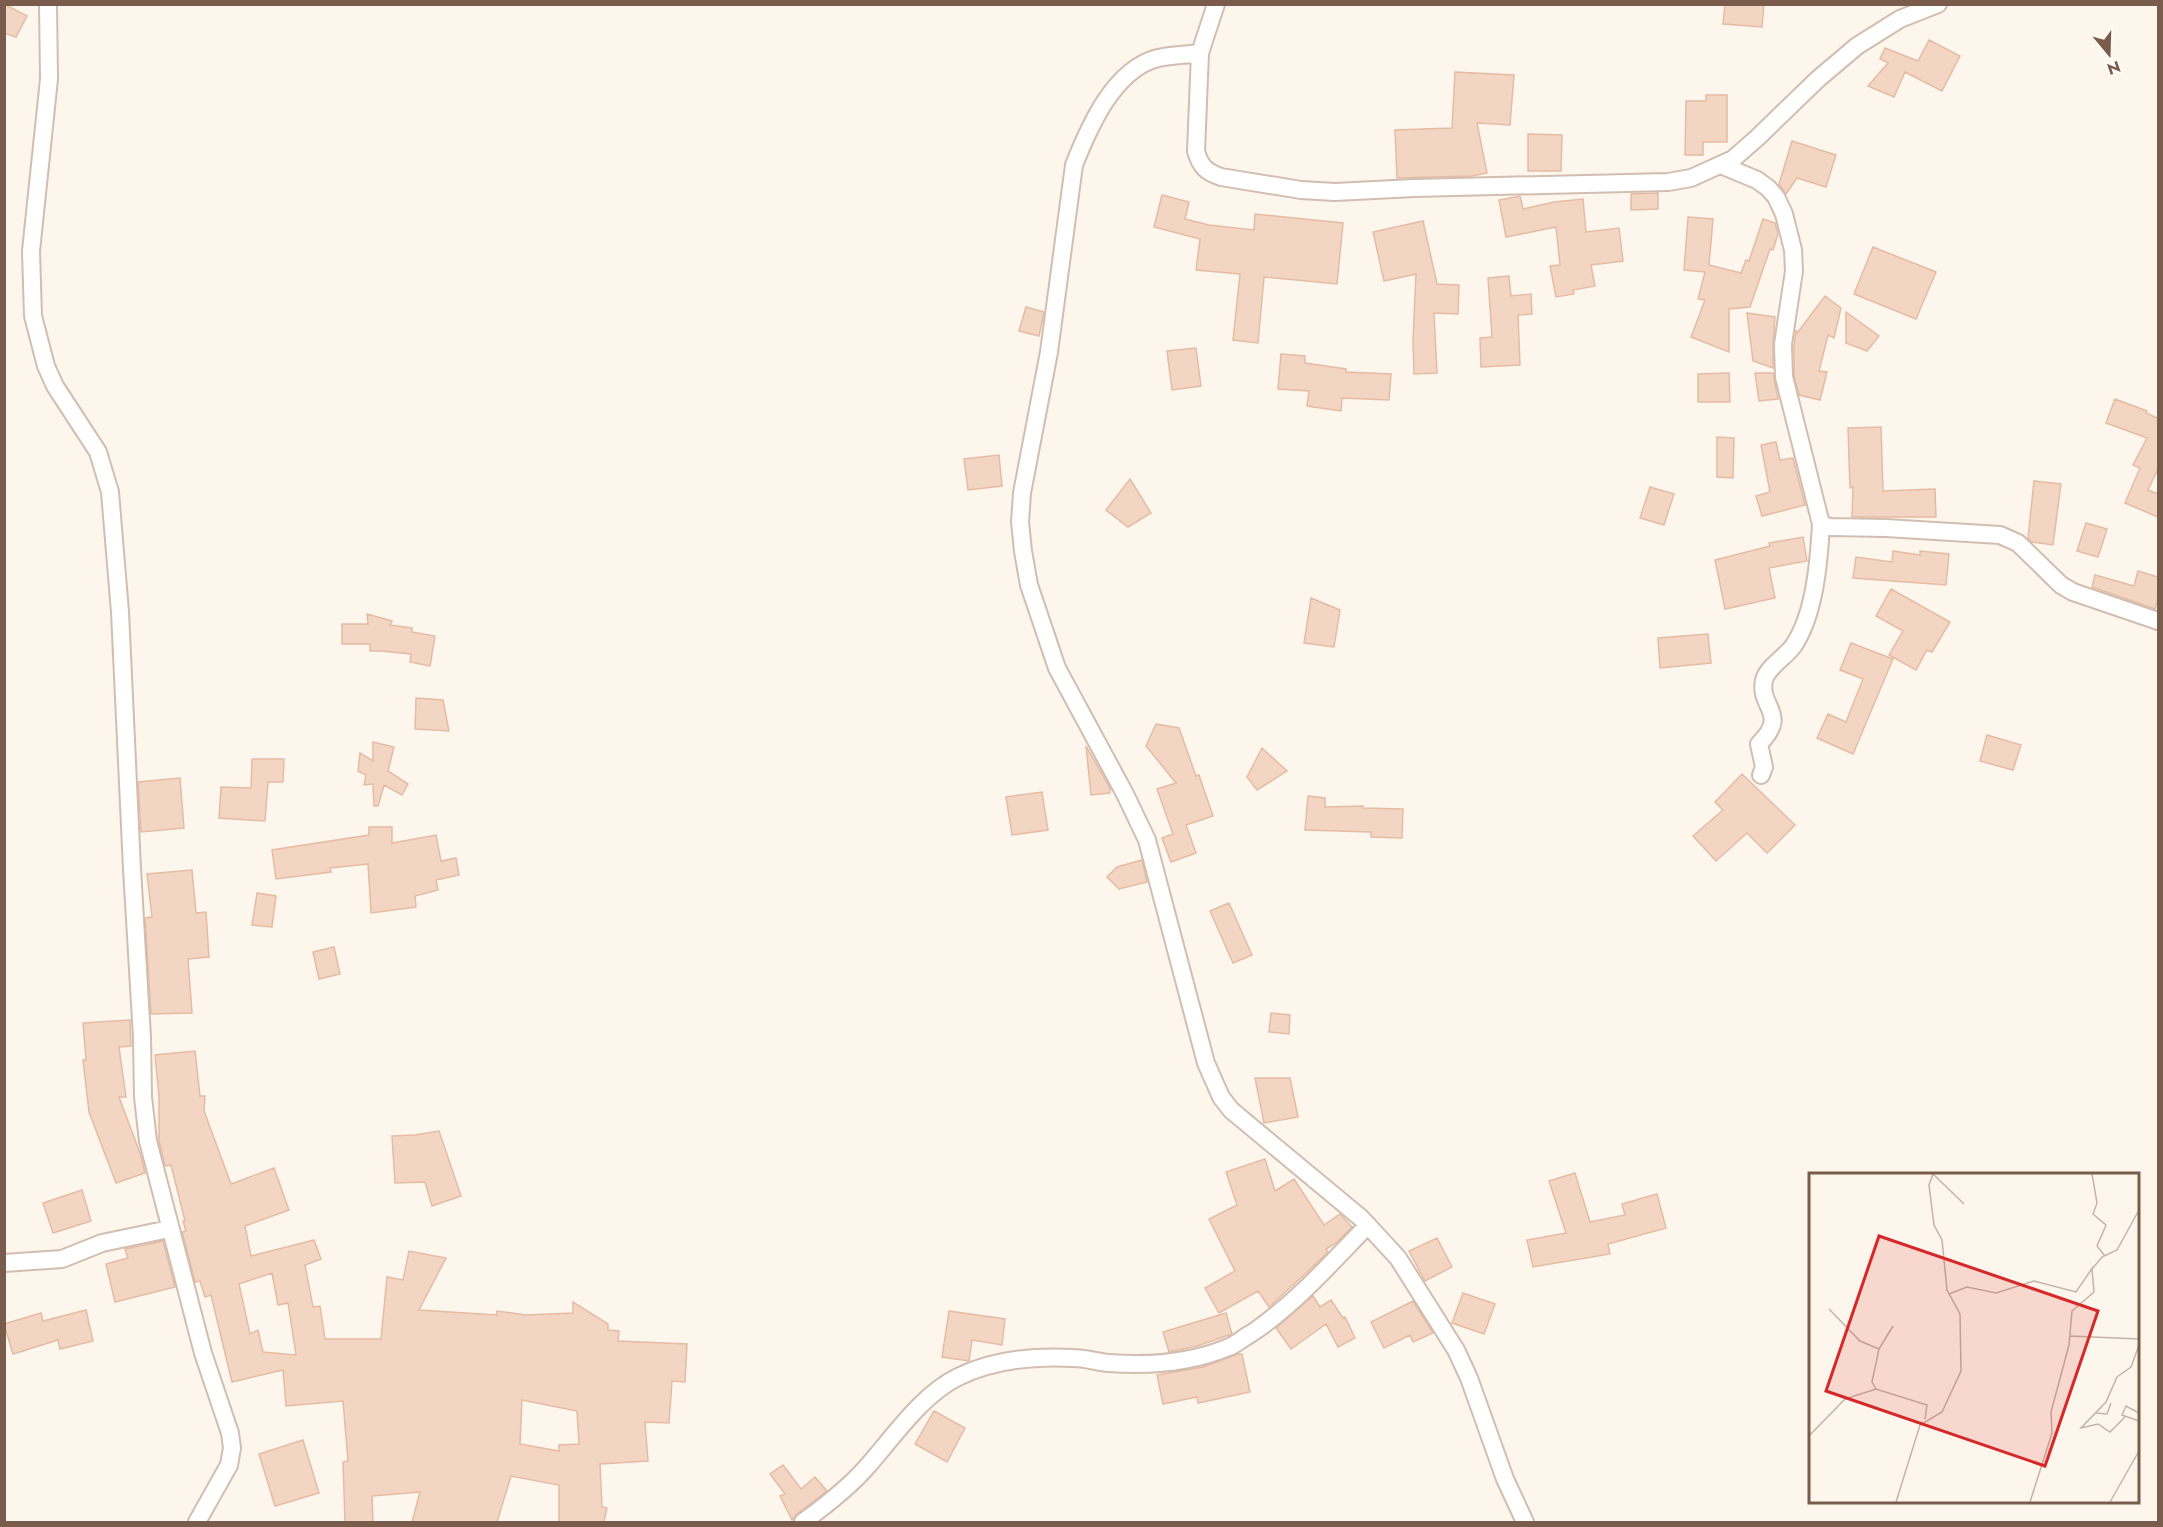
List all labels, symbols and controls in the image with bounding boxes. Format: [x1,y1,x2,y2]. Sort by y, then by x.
north arrow [2079,24,2139,84]
text: N [2104,55,2123,81]
inset map [1809,1173,2139,1503]

